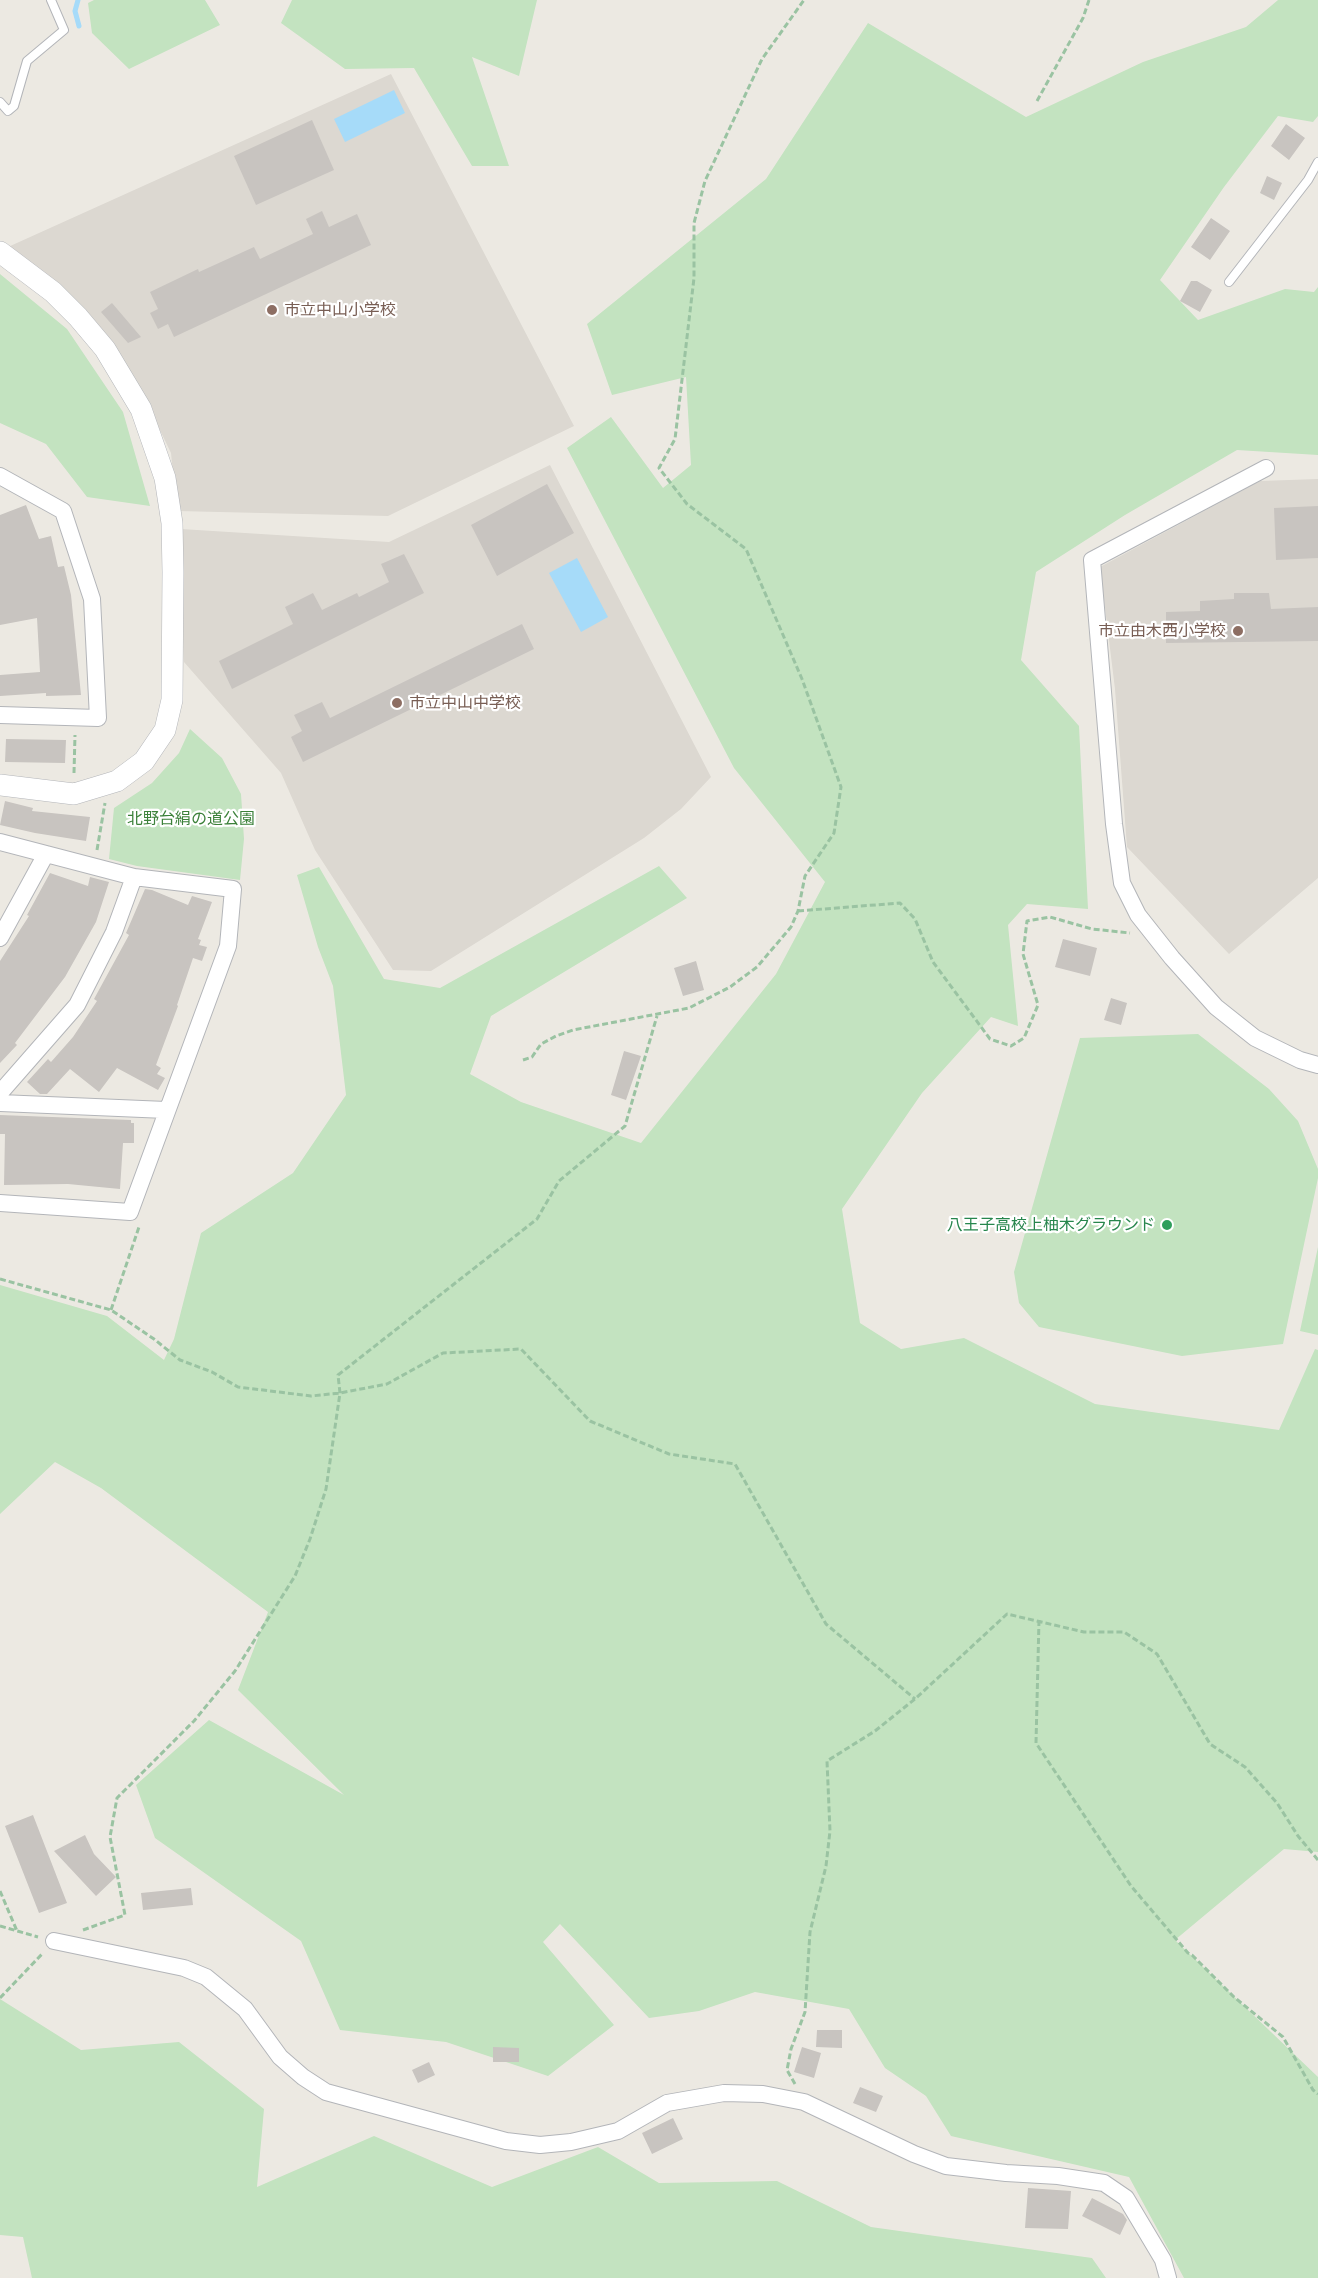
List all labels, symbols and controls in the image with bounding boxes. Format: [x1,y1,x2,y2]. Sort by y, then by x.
place label: 市立中山小学校 [284,300,396,320]
marker: 市立中山小学校 [265,303,279,317]
place label: 市立由木西小学校 [1098,621,1226,641]
marker: 市立由木西小学校 [1231,624,1245,638]
place label: 市立中山中学校 [409,693,521,713]
marker: 市立中山中学校 [390,696,404,710]
park label: 北野台絹の道公園 [127,809,255,829]
place label: 八王子高校上柚木グラウンド [947,1215,1155,1235]
marker: 八王子高校上柚木グラウンド [1160,1218,1174,1232]

